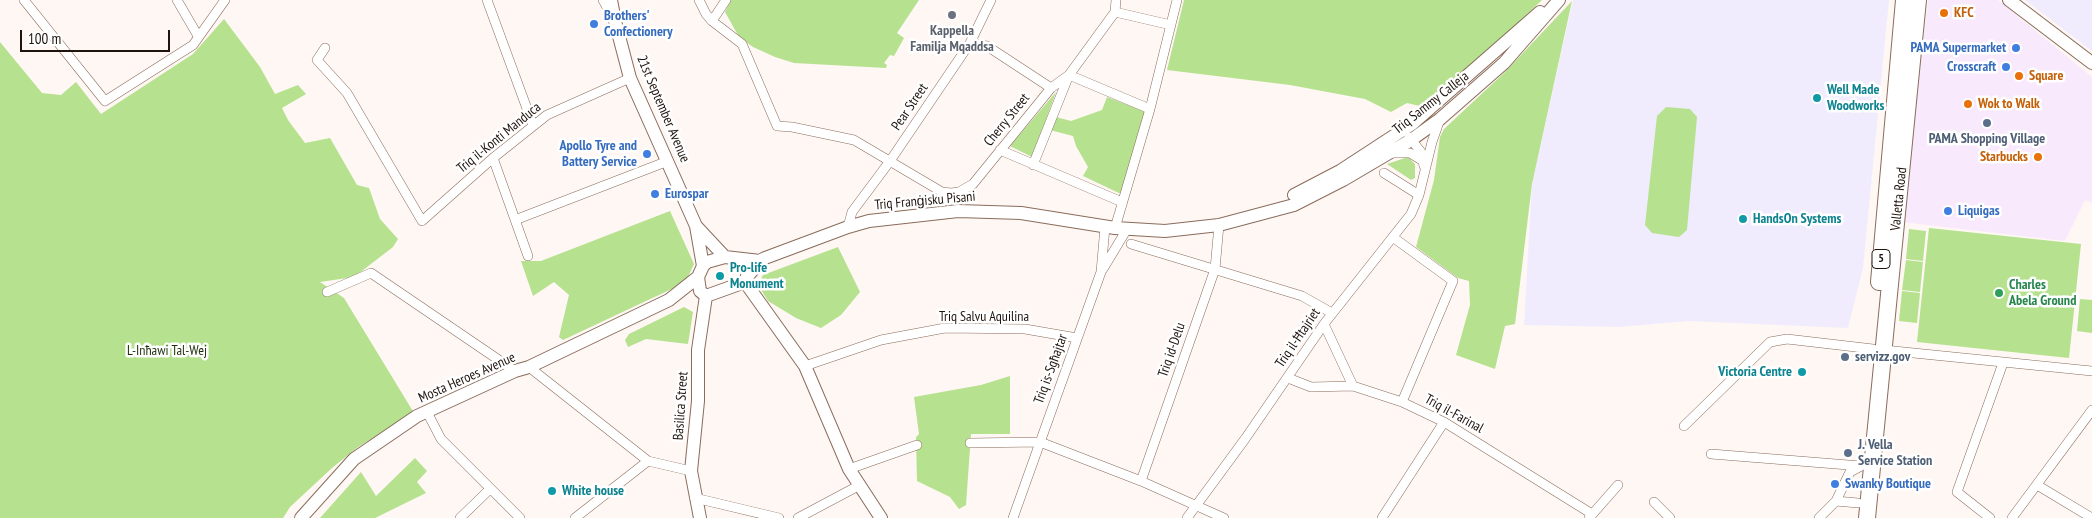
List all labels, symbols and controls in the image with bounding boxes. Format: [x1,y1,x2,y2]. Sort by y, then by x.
place label: KFC [1954,5,1974,21]
marker: KFC [1938,7,1950,19]
place label: Brothers' Confectionery [604,8,673,40]
marker: Kappella Familja Mqaddsa [946,9,958,21]
marker: Brothers' Confectionery [588,18,600,30]
scale bar [22,20,172,52]
place label: Kappella Familja Mqaddsa [910,23,994,56]
text: 100 m [28,29,61,48]
place label: PAMA Supermarket [1910,40,2006,56]
marker: PAMA Supermarket [2010,42,2022,54]
street label: 21st September Avenue [633,53,693,165]
place label: Crosscraft [1947,59,1996,75]
marker: Crosscraft [2000,61,2012,73]
street label: Triq Sammy Calleja [1390,68,1472,138]
place label: Square [2029,68,2063,84]
marker: Square [2013,70,2025,82]
street label: Pear Street [888,80,932,134]
place label: Well Made Woodworks [1827,82,1884,114]
street label: Cherry Street [981,90,1033,150]
marker: Well Made Woodworks [1811,92,1823,104]
place label: Wok to Walk [1978,96,2040,112]
marker: Wok to Walk [1962,98,1974,110]
street label: Triq il-Konti Manduca [454,99,544,177]
marker: PAMA Shopping Village [1981,117,1993,129]
place label: PAMA Shopping Village [1929,131,2045,147]
place label: Apollo Tyre and Battery Service [560,138,637,170]
marker: Apollo Tyre and Battery Service [641,148,653,160]
place label: Starbucks [1980,149,2028,165]
marker: Starbucks [2032,151,2044,163]
street label: Valletta Road [1887,166,1911,232]
place label: Eurospar [665,186,709,202]
marker: Eurospar [649,188,661,200]
street label: Triq Franġisku Pisani [874,188,976,214]
place label: Liquigas [1958,203,2000,219]
marker: Liquigas [1942,205,1954,217]
place label: HandsOn Systems [1753,211,1841,227]
marker: HandsOn Systems [1737,213,1749,225]
road number: 5 [1872,250,1890,268]
place label: Pro-life Monument [730,260,784,292]
marker: Pro-life Monument [714,270,726,282]
place label: Charles Abela Ground [2009,277,2076,310]
marker: Charles Abela Ground [1993,287,2005,299]
street label: Triq il-Ħtajriet [1272,305,1324,371]
street label: Triq Salvu Aquilina [939,309,1029,325]
street label: Triq id-Delu [1155,321,1189,379]
street label: Triq is-Sgħajtar [1031,332,1071,406]
park label: L-Inħawi Tal-Wej [127,343,207,359]
street label: Mosta Heroes Avenue [416,349,518,407]
place label: servizz.gov [1855,349,1910,365]
marker: servizz.gov [1839,351,1851,363]
place label: Victoria Centre [1718,364,1792,380]
marker: Victoria Centre [1796,366,1808,378]
street label: Basilica Street [670,371,692,441]
street label: Triq il-Farinal [1422,391,1486,437]
place label: J. Vella Service Station [1858,437,1932,470]
marker: J. Vella Service Station [1842,447,1854,459]
place label: Swanky Boutique [1845,476,1931,492]
marker: Swanky Boutique [1829,478,1841,490]
place label: White house [562,483,624,499]
marker: White house [546,485,558,497]

